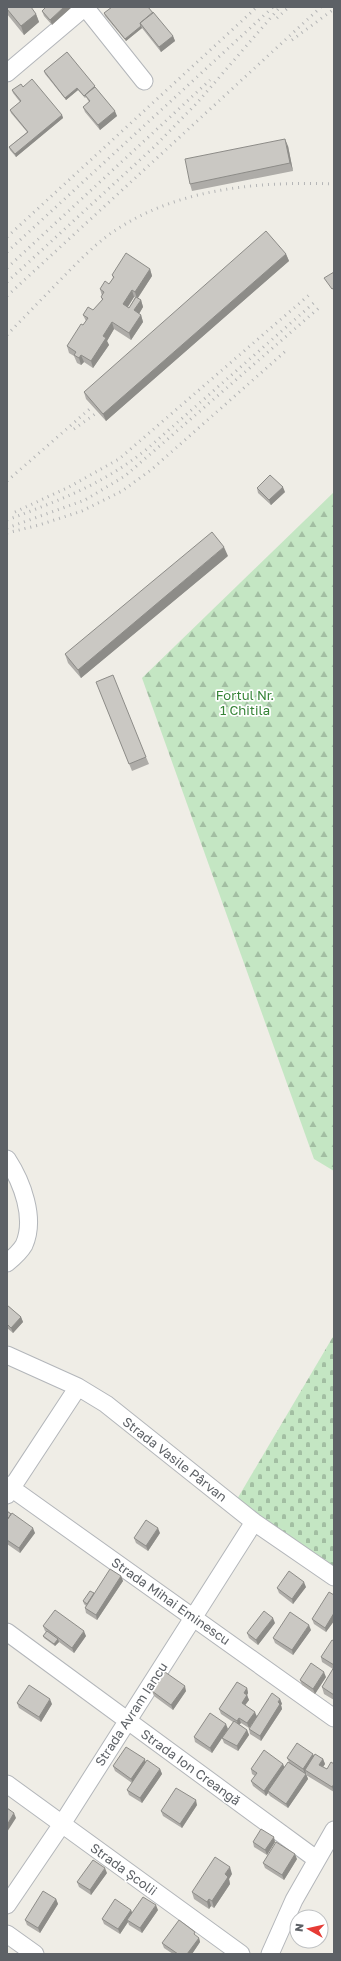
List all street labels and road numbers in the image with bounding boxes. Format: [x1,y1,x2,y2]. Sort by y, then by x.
street label: Strada Vasile Pârvan [120,1413,230,1505]
street label: Strada Mihai Eminescu [109,1554,233,1648]
street label: Strada Avram Iancu [91,1659,171,1769]
street label: Strada Ion Creangă [138,1725,244,1809]
street label: Strada Școlii [88,1839,160,1899]

